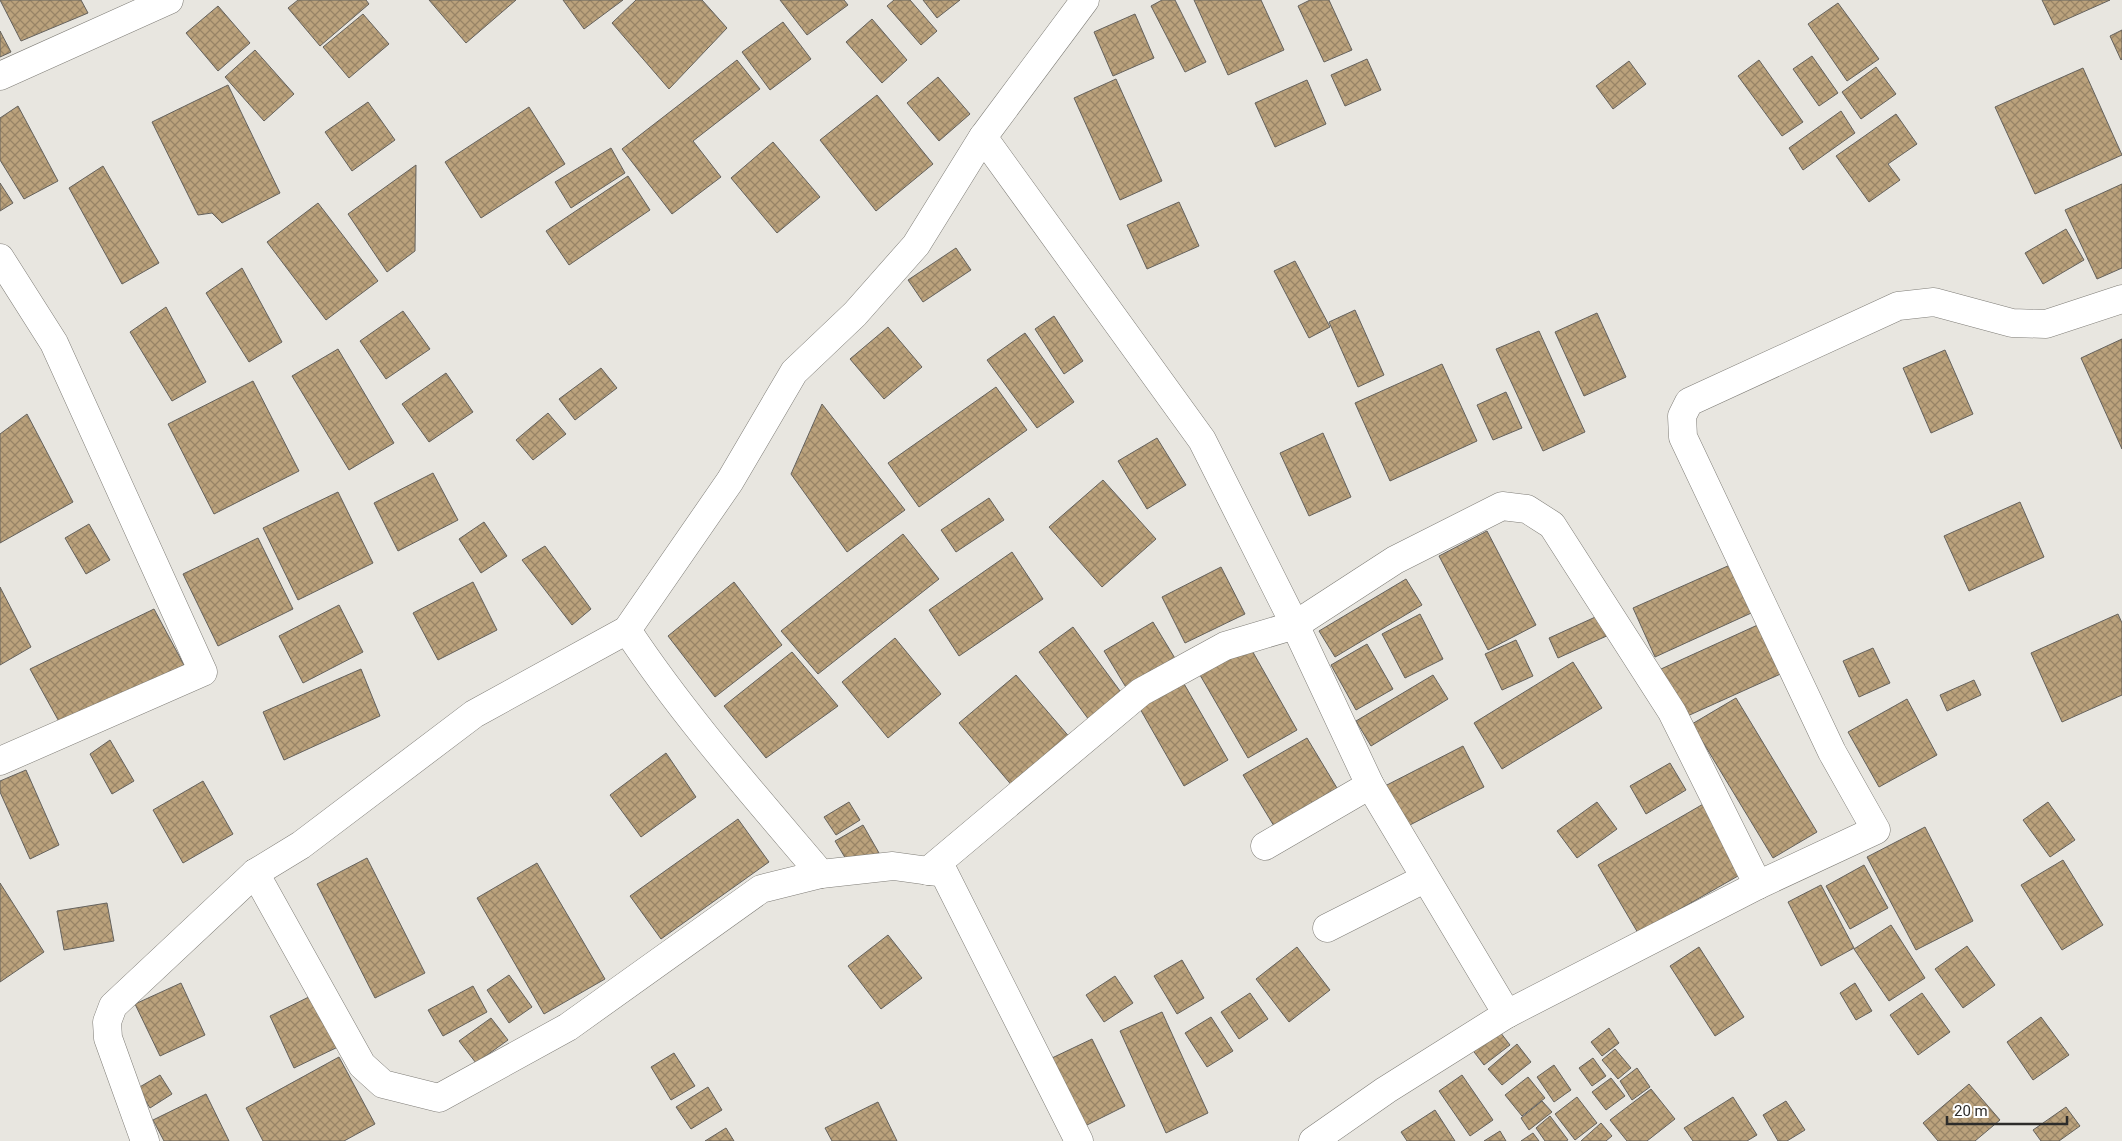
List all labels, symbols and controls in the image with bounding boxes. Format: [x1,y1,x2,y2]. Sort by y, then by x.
scale bar [1947,1094,2067,1126]
text: 20 m [1954,1102,1988,1120]

